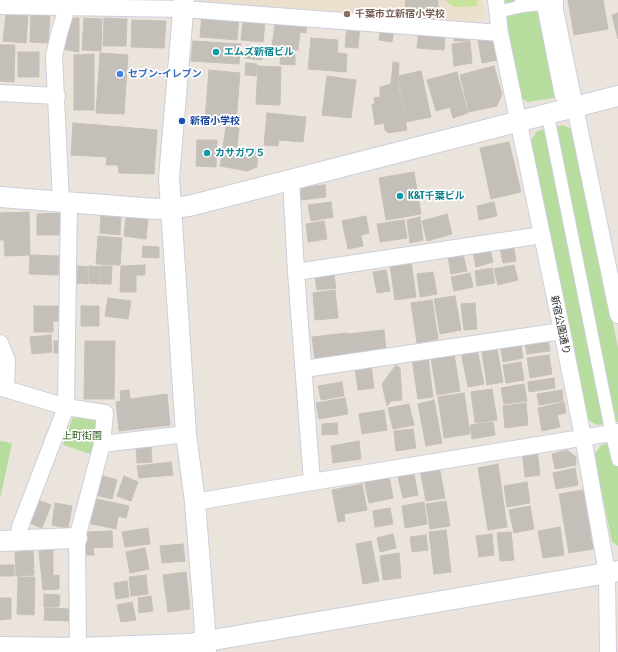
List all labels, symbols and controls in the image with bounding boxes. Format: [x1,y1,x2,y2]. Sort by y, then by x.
place label: 千葉市立新宿小学校 [355,8,445,20]
marker: 千葉市立新宿小学校 [342,9,352,19]
place label: エムズ新宿ビル [224,46,294,58]
marker: エムズ新宿ビル [211,47,221,57]
place label: セブン-イレブン [128,68,202,80]
marker: セブン-イレブン [115,69,125,79]
place label: 新宿小学校 [190,115,240,127]
marker: 新宿小学校 [177,116,187,126]
place label: カサガワ５ [215,147,265,159]
marker: カサガワ５ [202,148,212,158]
place label: K&T千葉ビル [408,190,465,202]
marker: K&T千葉ビル [395,191,405,201]
street label: 新宿公園通り [548,294,572,356]
park label: 上町街園 [62,430,102,442]

